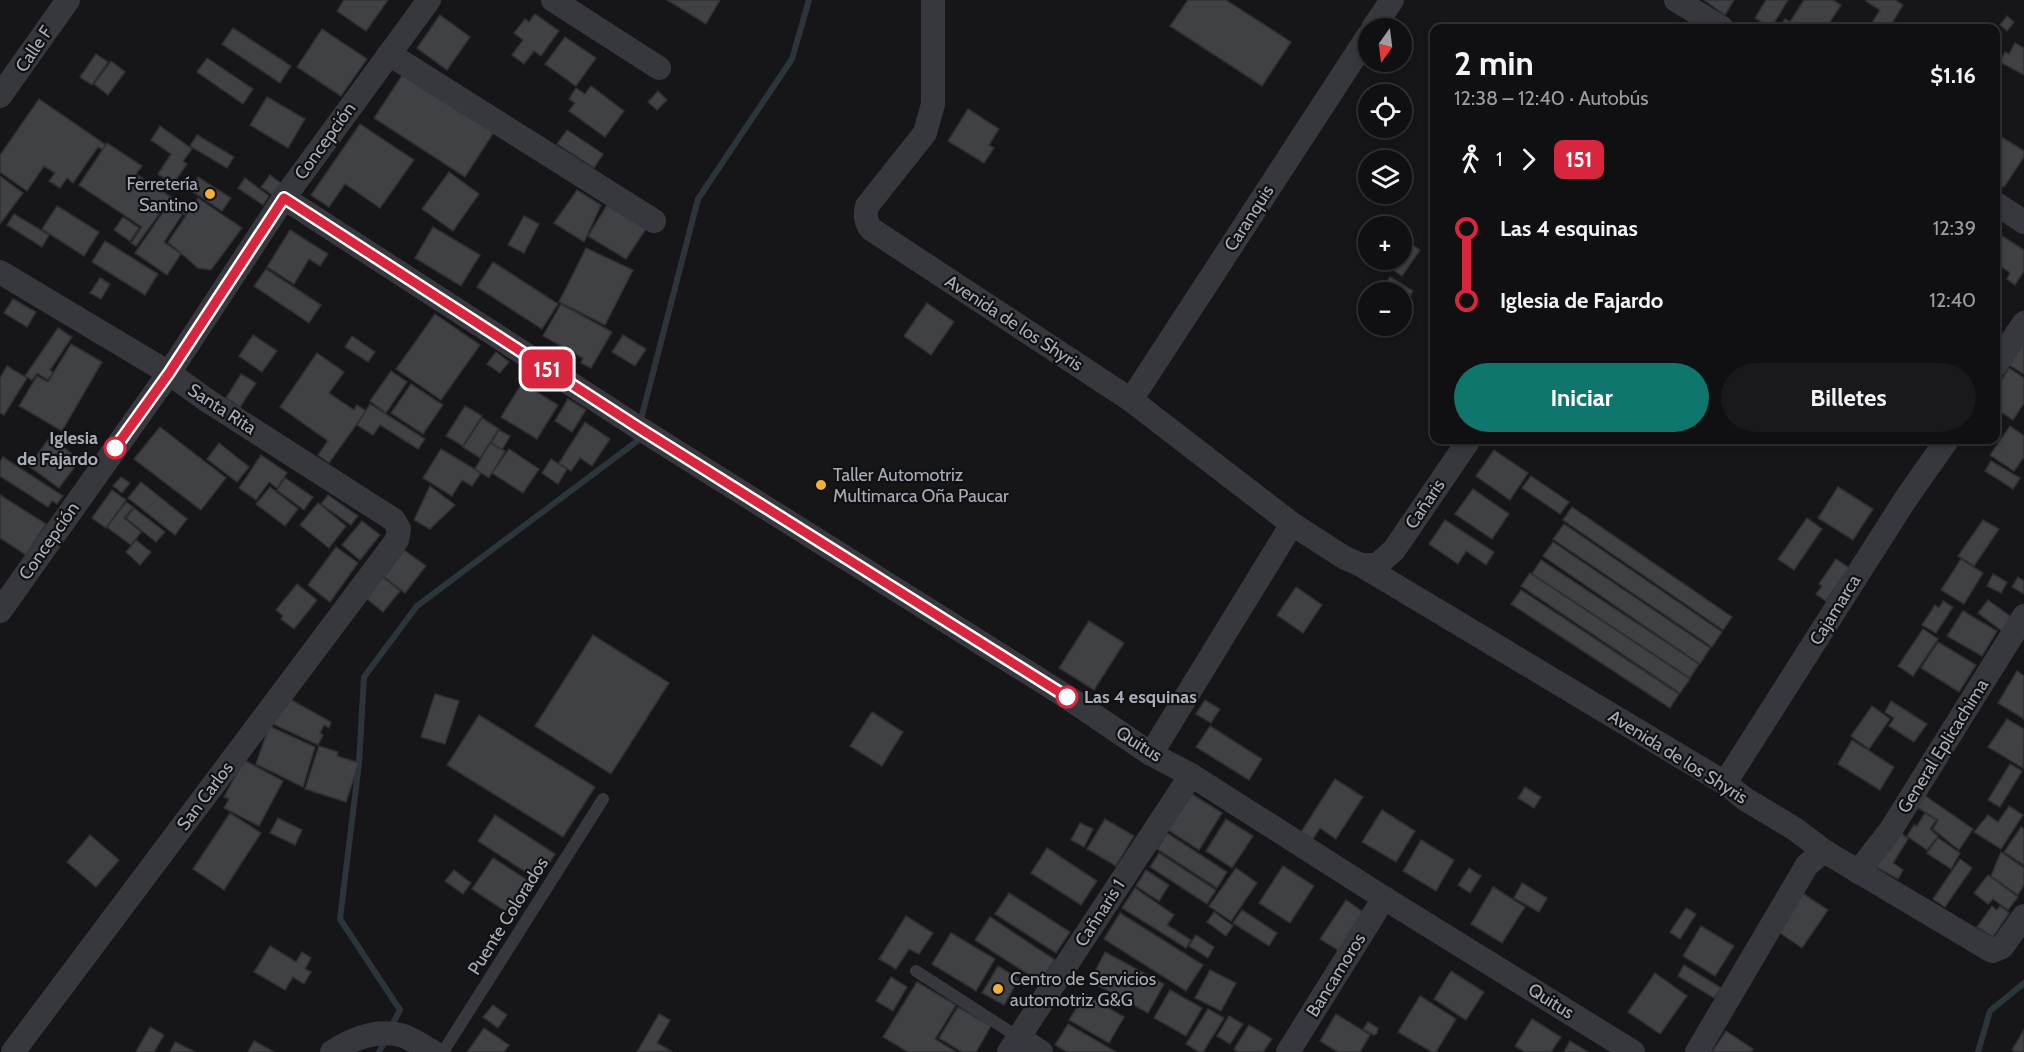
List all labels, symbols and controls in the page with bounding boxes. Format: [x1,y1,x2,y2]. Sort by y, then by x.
north arrow [1358,18,1412,72]
map controls [1358,18,1412,336]
street label: Calle F [11,21,58,76]
text: 2 min [1454,43,1534,83]
text: $1.16 [1930,62,1976,89]
button: locate [1358,84,1412,138]
text: 12:38 – 12:40 · Autobús [1454,86,1649,110]
street label: Concepción [290,98,360,184]
icon: walk [1454,143,1487,176]
icon: forward [1512,143,1545,176]
text: 1 [1496,147,1503,171]
text: 151 [1566,147,1592,172]
button: layers [1358,150,1412,204]
place label: Ferretería Santino [126,173,198,216]
street label: Caranquis [1219,181,1279,255]
marker: Ferretería Santino [203,187,217,201]
text: Las 4 esquinas [1500,215,1638,242]
button: + [1358,216,1412,270]
text: 12:39 [1933,216,1976,240]
street label: Avenida de los Shyris [941,270,1087,376]
button: − [1358,282,1412,336]
text: Iglesia de Fajardo [1500,287,1663,314]
text: 12:40 [1929,288,1976,312]
line badge: 151 [512,350,582,388]
text: 151 [534,357,560,382]
button: Iniciar [1454,363,1709,432]
button: Billetes [1721,363,1976,432]
street label: Santa Rita [184,379,261,439]
place label: Iglesia de Fajardo [17,427,98,470]
marker: Iglesia de Fajardo [104,437,126,459]
place label: Taller Automotriz Multimarca Oña Paucar [833,464,1009,507]
street label: Cañaris [1400,475,1450,533]
marker: Taller Automotriz Multimarca Oña Paucar [814,478,828,492]
street label: Concepción [14,498,84,584]
street label: Cajamarca [1805,570,1865,649]
street label: General Eplicachima [1893,675,1993,817]
marker: Las 4 esquinas [1056,686,1078,708]
place label: Las 4 esquinas [1084,686,1197,708]
street label: Avenida de los Shyris [1604,705,1752,809]
street label: Quitus [1112,721,1166,767]
street label: San Carlos [172,757,238,835]
street label: Puente Colorados [463,853,553,979]
street label: Cañnaris 1 [1070,875,1130,951]
street label: Bancamoros [1302,929,1370,1021]
place label: Centro de Servicios automotriz G&G [1010,968,1156,1011]
street label: Quitus [1524,978,1578,1024]
marker: Centro de Servicios automotriz G&G [991,982,1005,996]

